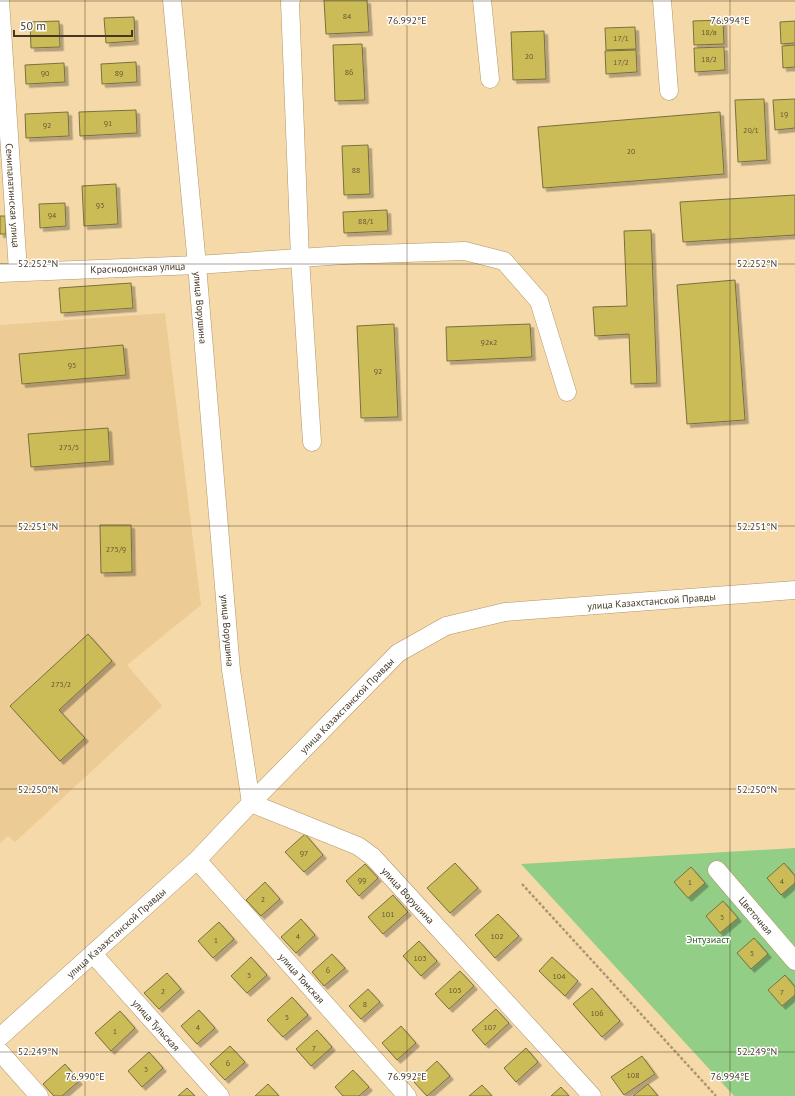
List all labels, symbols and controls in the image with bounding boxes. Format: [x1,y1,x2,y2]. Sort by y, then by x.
house number: 84 [343,11,352,21]
scale bar [14,12,132,38]
text: 76.992°E [388,14,427,27]
text: 76.994°E [711,14,750,27]
text: 50 m [20,18,46,33]
house number: 18/а [701,27,717,37]
house number: 17/1 [613,33,629,43]
house number: 20 [525,51,534,61]
house number: 18/2 [701,54,717,64]
house number: 17/2 [613,57,629,67]
house number: 86 [345,67,353,77]
house number: 90 [41,68,50,78]
house number: 89 [115,68,123,78]
house number: 19 [780,109,788,119]
house number: 91 [104,118,112,128]
house number: 92 [43,120,51,130]
house number: 20/1 [743,125,759,135]
street label: Семипалатинская улица [3,143,22,248]
house number: 20 [627,146,636,156]
house number: 88 [352,165,360,175]
house number: 93 [96,200,104,210]
house number: 94 [48,210,57,220]
house number: 88/1 [358,216,374,226]
text: 52.252°N [18,257,58,270]
text: 52.252°N [737,257,777,270]
street label: Краснодонская улица [90,259,186,276]
street label: улица Ворушина [191,271,210,344]
house number: 92к2 [481,337,497,347]
house number: 95 [68,360,76,370]
house number: 92 [374,366,382,376]
house number: 275/5 [59,442,79,452]
text: 52.251°N [18,520,58,533]
text: 52.251°N [737,520,777,533]
house number: 275/9 [106,544,126,554]
street label: улица Казахстанской Правды [587,590,716,613]
street label: улица Ворушина [218,594,237,667]
street label: улица Казахстанской Правды [297,655,397,756]
house number: 275/2 [51,679,71,689]
text: 52.250°N [18,783,58,796]
text: 52.250°N [737,783,777,796]
house number: 97 [300,848,308,858]
street label: улица Ворушина [378,865,437,927]
house number: 99 [358,875,366,885]
house number: 4 [780,876,785,886]
house number: 1 [688,877,692,887]
street label: улица Казахстанской Правды [64,885,169,981]
house number: 2 [261,894,265,904]
street label: Цветочная [736,894,776,938]
house number: 101 [381,909,395,919]
house number: 3 [720,912,724,922]
house number: 4 [296,931,301,941]
house number: 102 [490,931,504,941]
park label: Энтузиаст [687,933,729,946]
house number: 1 [214,935,218,945]
house number: 5 [750,948,754,958]
street label: улица Томская [276,951,328,1006]
house number: 103 [413,953,427,963]
house number: 6 [326,965,330,975]
house number: 3 [247,970,251,980]
house number: 104 [552,971,566,981]
house number: 105 [448,985,462,995]
house number: 2 [161,986,165,996]
house number: 7 [780,987,784,997]
street label: улица Тульская [129,996,183,1054]
house number: 8 [363,999,367,1009]
house number: 106 [590,1008,604,1018]
house number: 5 [285,1012,289,1022]
house number: 4 [196,1022,201,1032]
house number: 107 [483,1022,497,1032]
house number: 1 [113,1026,117,1036]
house number: 7 [312,1043,316,1053]
text: 52.249°N [18,1045,58,1058]
text: 52.249°N [737,1045,777,1058]
house number: 6 [226,1058,230,1068]
house number: 3 [144,1064,148,1074]
text: 76.990°E [66,1070,105,1083]
text: 76.992°E [388,1070,427,1083]
house number: 108 [626,1070,640,1080]
text: 76.994°E [711,1070,750,1083]

